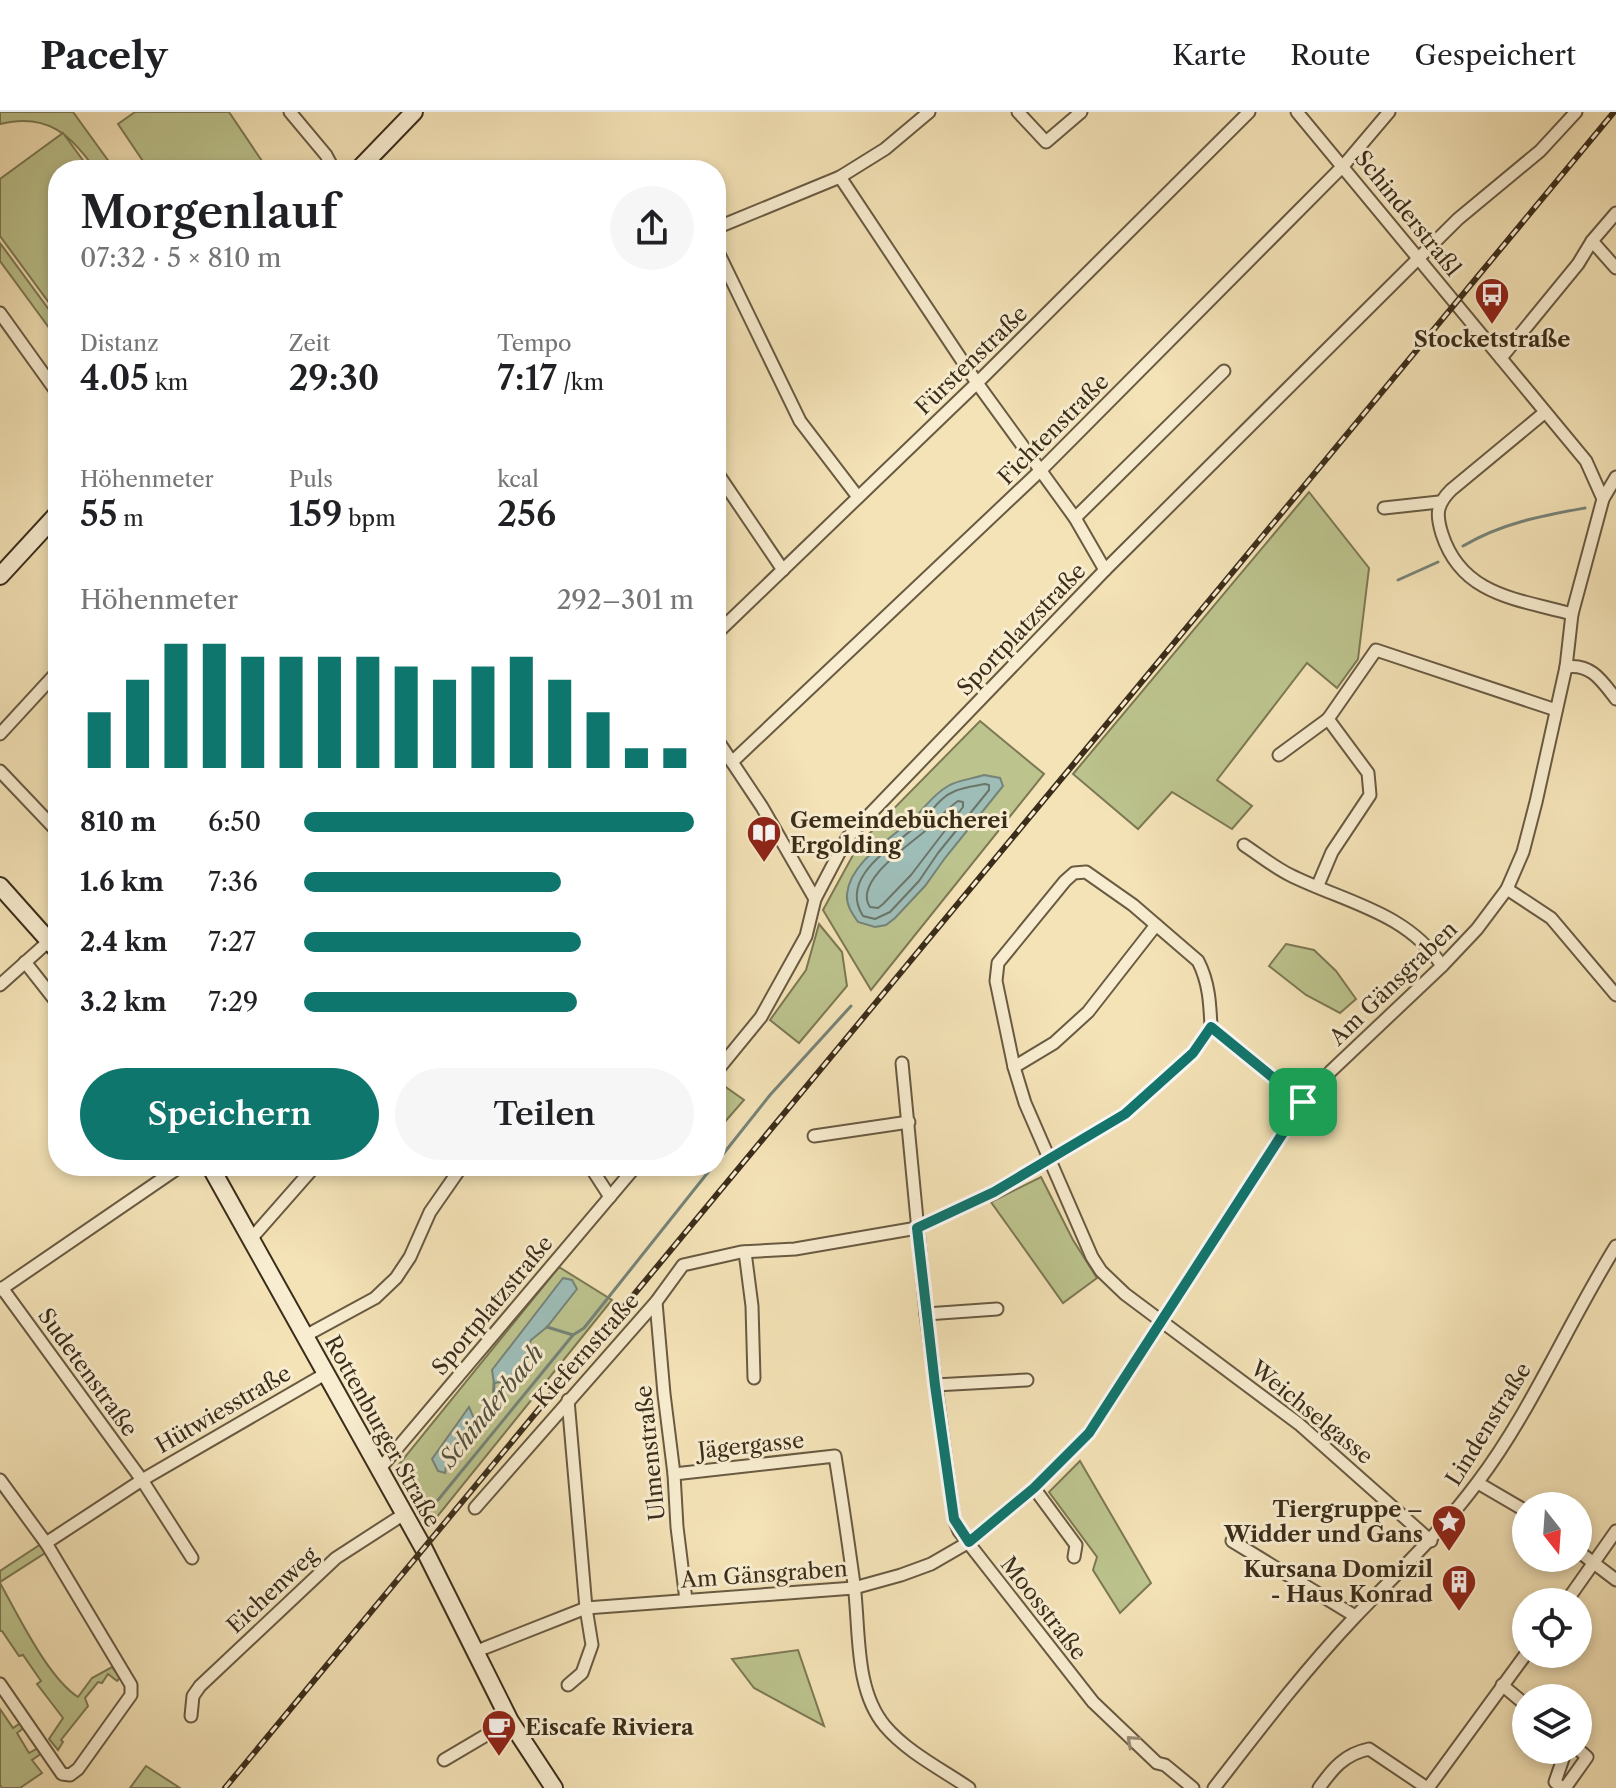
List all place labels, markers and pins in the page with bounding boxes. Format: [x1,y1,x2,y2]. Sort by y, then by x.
bus stop icon: Stocketstraße [1473,276,1511,326]
place label: Stocketstraße [1414,326,1570,353]
place label: Gemeindebücherei Ergolding [790,807,1008,859]
library icon: Gemeindebücherei Ergolding [745,814,783,864]
pin [1269,1068,1337,1136]
place label: Tiergruppe – Widder und Gans [1223,1496,1423,1548]
place icon: Tiergruppe – Widder und Gans [1430,1503,1468,1553]
place label: Kursana Domizil - Haus Konrad [1243,1556,1433,1608]
building icon: Kursana Domizil - Haus Konrad [1440,1563,1478,1613]
cafe icon: Eiscafe Riviera [480,1708,518,1758]
place label: Eiscafe Riviera [525,1714,694,1741]

